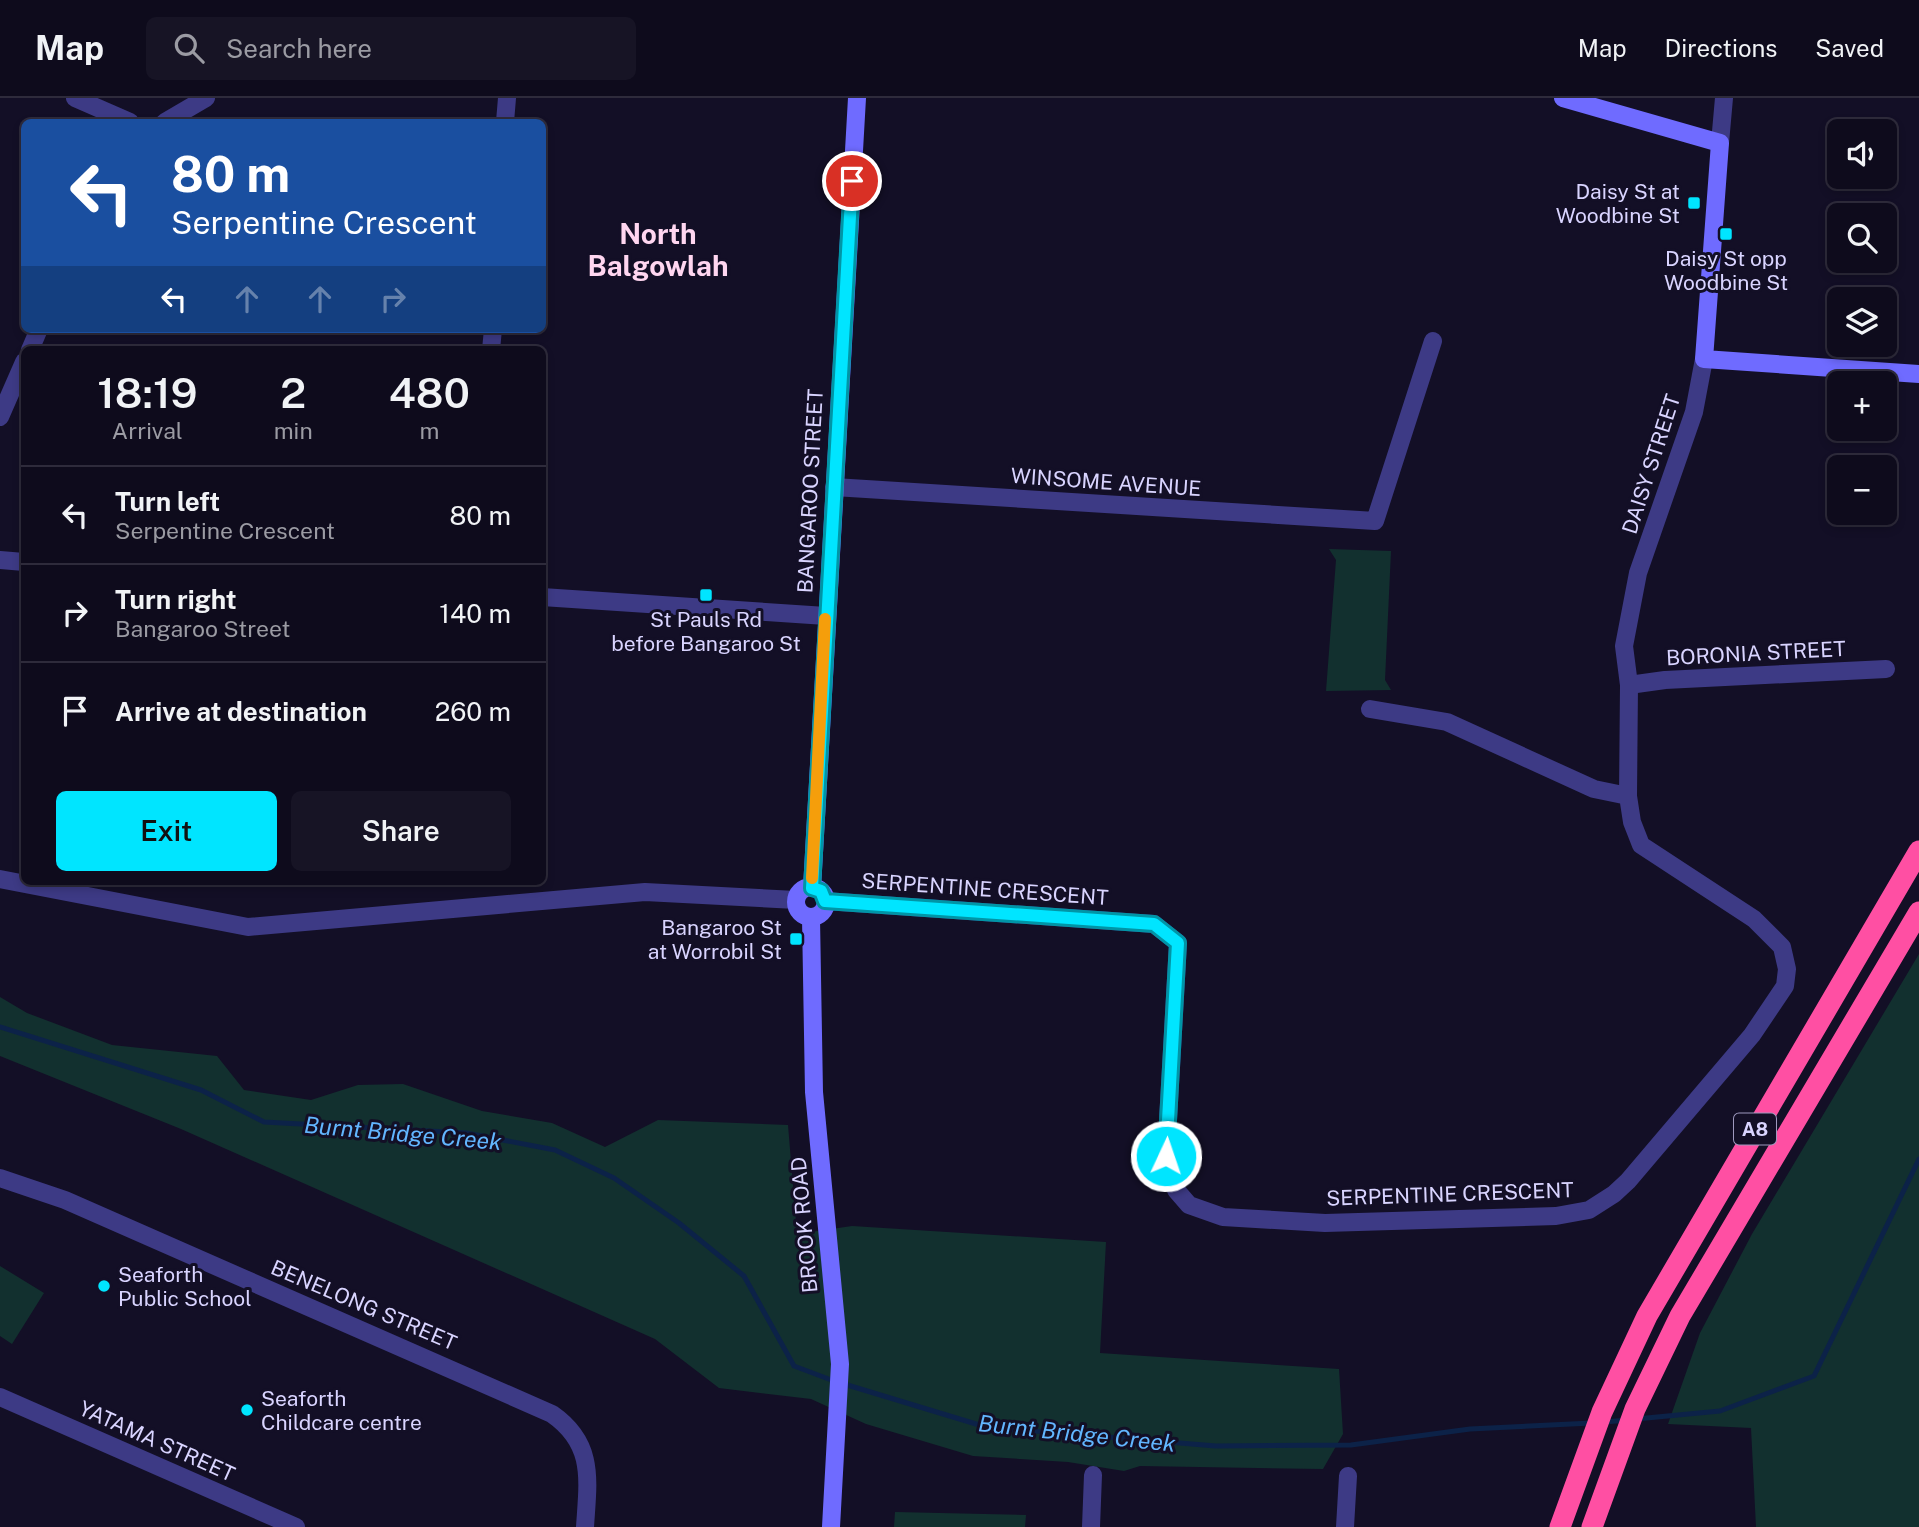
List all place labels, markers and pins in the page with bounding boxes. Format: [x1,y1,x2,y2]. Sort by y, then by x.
pin [822,151,882,211]
place label: Daisy St at Woodbine St [1556,179,1680,228]
marker: Daisy St at Woodbine St [1686,195,1702,211]
marker: Daisy St opp Woodbine St [1718,226,1734,242]
place label: Daisy St opp Woodbine St [1664,246,1788,295]
marker: St Pauls Rd before Bangaroo St [698,587,714,603]
place label: St Pauls Rd before Bangaroo St [611,607,801,656]
place label: Bangaroo St at Worrobil St [648,915,782,964]
marker: Bangaroo St at Worrobil St [788,931,804,947]
place label: Seaforth Public School [118,1262,252,1311]
marker: Seaforth Public School [96,1278,112,1294]
place label: Seaforth Childcare centre [261,1386,422,1435]
marker: Seaforth Childcare centre [239,1402,255,1418]

